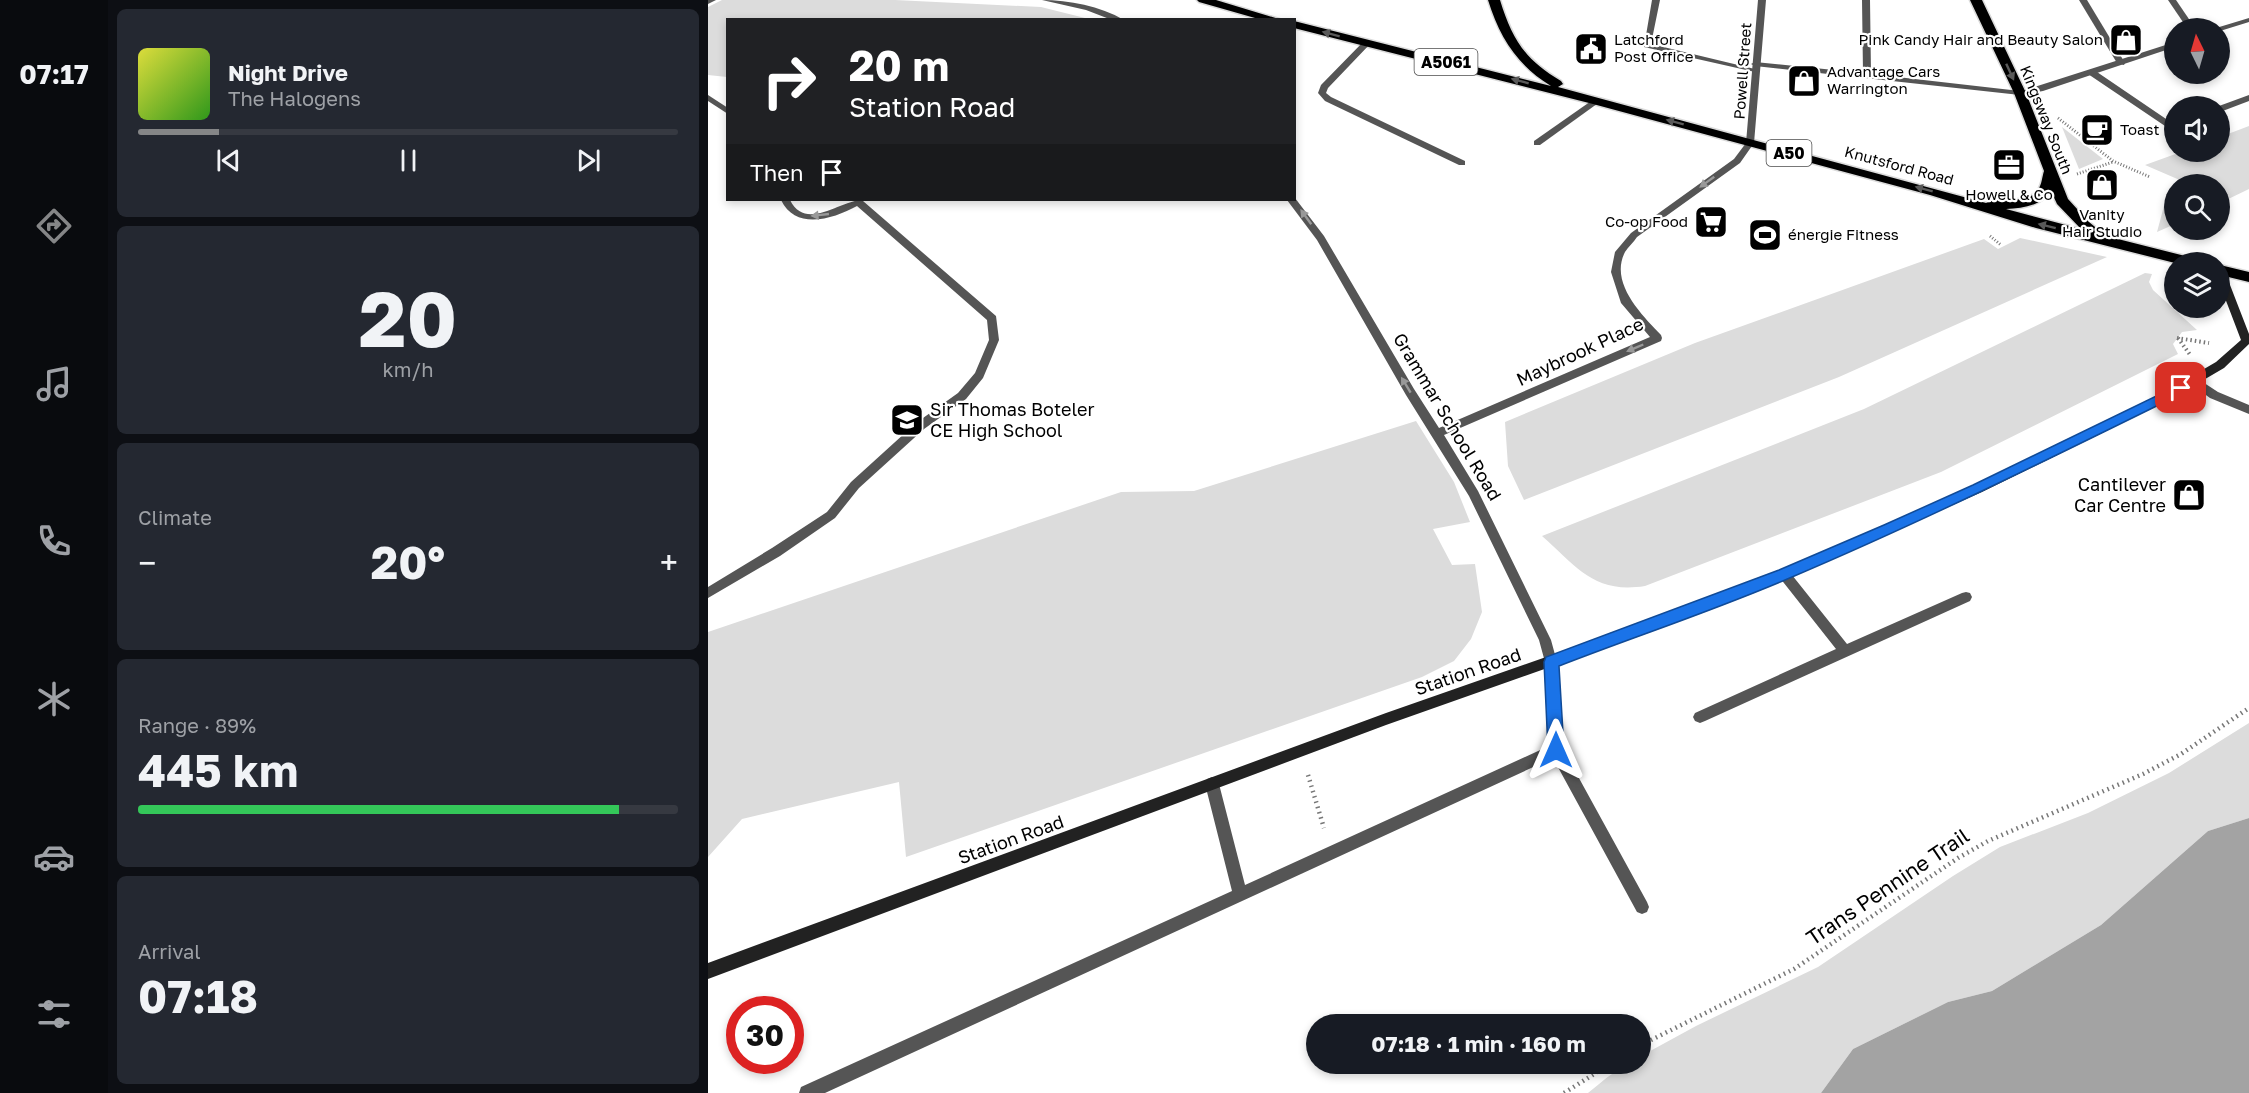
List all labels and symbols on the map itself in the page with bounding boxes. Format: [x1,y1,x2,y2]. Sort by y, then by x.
north arrow [2164,18,2230,84]
street label: Powell Street [1730,22,1754,120]
shop icon: Pink Candy Hair and Beauty Salon [2108,22,2144,58]
one-way arrow [1322,28,1340,38]
place label: Latchford Post Office [1614,30,1694,65]
place label: Pink Candy Hair and Beauty Salon [1859,30,2103,48]
public building icon: Latchford Post Office [1573,31,1609,67]
road number: A5061 [1414,49,1478,75]
place label: Advantage Cars Warrington [1827,62,1940,97]
shop icon: Advantage Cars Warrington [1786,63,1822,99]
street label: Kingsway South [2017,63,2077,177]
one-way arrow [2005,64,2014,81]
one-way arrow [1511,76,1529,85]
cafe icon: Toast [2079,112,2115,148]
one-way arrow [1666,117,1684,127]
place label: Toast [2120,120,2159,138]
road number: A50 [1766,140,1812,166]
street label: Knutsford Road [1843,142,1956,188]
office icon: Howell & Co [1991,147,2027,183]
shop icon: Vanity Hair Studio [2084,167,2120,203]
one-way arrow [1700,175,1715,187]
one-way arrow [1915,183,1933,193]
place label: Howell & Co [1965,185,2053,203]
supermarket icon: Co-op Food [1693,204,1729,240]
place label: Vanity Hair Studio [2062,205,2142,240]
one-way arrow [811,210,830,220]
one-way arrow [1300,210,1312,226]
place label: Co-op Food [1605,212,1688,230]
sports icon: énergie Fitness [1747,217,1783,253]
one-way arrow [2038,221,2056,231]
place label: énergie Fitness [1788,225,1899,243]
street label: Maybrook Place [1513,312,1647,390]
street label: Grammar School Road [1389,329,1507,504]
one-way arrow [1625,343,1643,353]
pin [2155,362,2206,413]
one-way arrow [1402,376,1412,393]
place label: Sir Thomas Boteler CE High School [930,398,1095,441]
school or university icon: Sir Thomas Boteler CE High School [889,402,925,438]
place label: Cantilever Car Centre [2074,473,2166,516]
shop icon: Cantilever Car Centre [2171,477,2207,513]
street label: Station Road [1412,643,1524,699]
position arrow [1524,718,1588,782]
street label: Station Road [955,810,1066,868]
street label: Trans Pennine Trail [1801,822,1974,950]
speed limit sign: 30 [726,996,804,1074]

